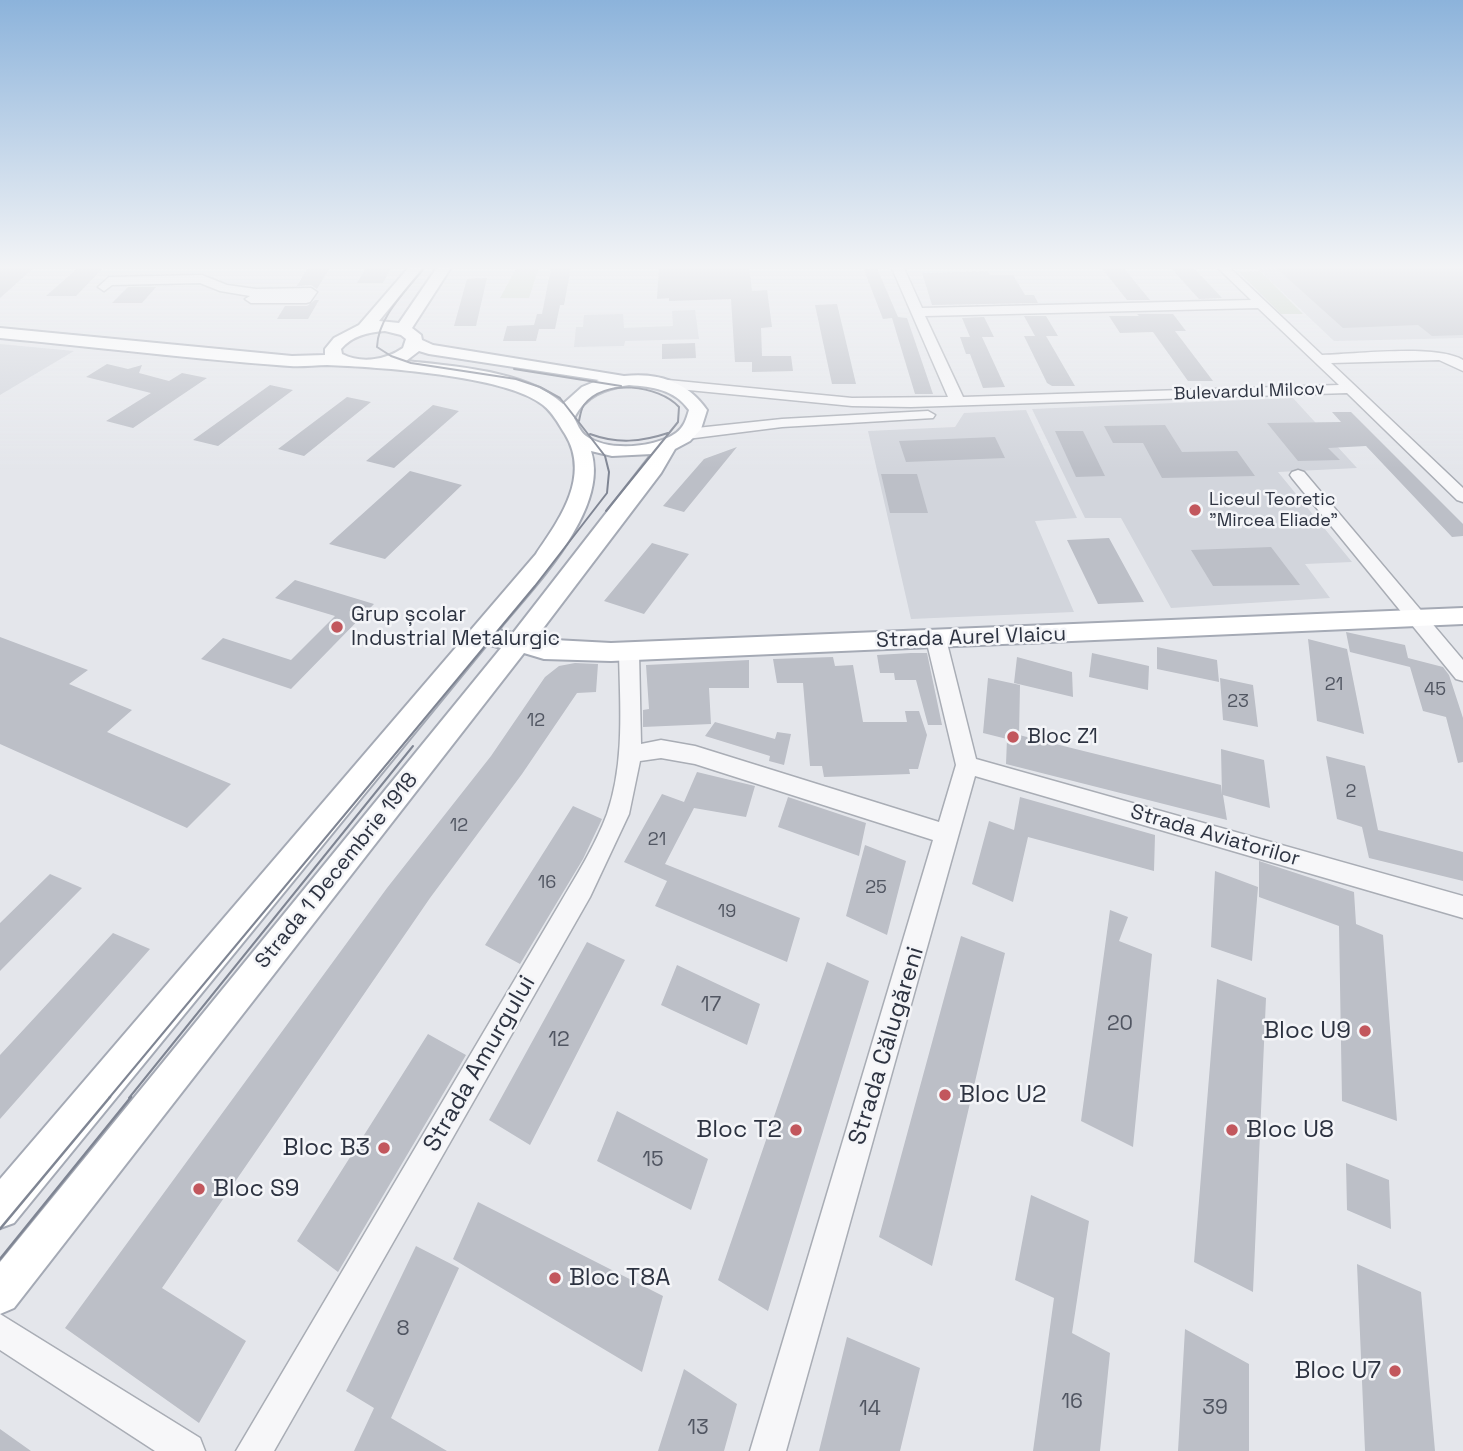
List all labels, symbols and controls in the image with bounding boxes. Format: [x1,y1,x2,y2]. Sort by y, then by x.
street label: Bulevardul Milcov [1173,379,1325,405]
place label: Liceul Teoretic "Mircea Eliade" [1209,489,1338,532]
marker: Liceul Teoretic "Mircea Eliade" [1187,502,1203,518]
place label: Grup școlar Industrial Metalurgic [351,602,560,652]
marker: Grup școlar Industrial Metalurgic [329,619,345,635]
street label: Strada Aurel Vlaicu [875,622,1067,654]
house number: 21 [1325,674,1343,696]
house number: 45 [1424,679,1446,701]
house number: 23 [1227,691,1249,713]
house number: 12 [527,710,545,732]
place label: Bloc Z1 [1027,724,1098,750]
marker: Bloc Z1 [1005,729,1021,745]
street label: Strada 1 Decembrie 1918 [250,768,424,974]
house number: 2 [1346,781,1356,803]
street label: Strada Aviatorilor [1127,800,1303,872]
house number: 12 [450,815,468,837]
house number: 21 [648,829,666,851]
house number: 16 [538,872,556,894]
house number: 25 [865,877,887,899]
house number: 19 [718,901,736,923]
street label: Strada Călugăreni [843,943,931,1149]
street label: Strada Amurgului [418,971,542,1157]
house number: 17 [701,992,721,1018]
house number: 20 [1107,1011,1133,1037]
place label: Bloc U9 [1263,1017,1351,1045]
marker: Bloc U9 [1357,1023,1373,1039]
house number: 12 [548,1027,570,1053]
place label: Bloc U2 [959,1081,1047,1109]
marker: Bloc U2 [937,1087,953,1103]
place label: Bloc T2 [696,1116,782,1144]
place label: Bloc U8 [1246,1116,1334,1144]
marker: Bloc T2 [788,1122,804,1138]
marker: Bloc U8 [1224,1122,1240,1138]
place label: Bloc B3 [283,1134,370,1162]
marker: Bloc B3 [376,1140,392,1156]
house number: 15 [642,1147,664,1173]
place label: Bloc S9 [213,1175,299,1203]
marker: Bloc S9 [191,1181,207,1197]
place label: Bloc T8A [569,1264,670,1292]
marker: Bloc T8A [547,1270,563,1286]
house number: 8 [396,1316,410,1342]
place label: Bloc U7 [1294,1357,1381,1385]
marker: Bloc U7 [1387,1363,1403,1379]
house number: 16 [1061,1389,1083,1415]
house number: 39 [1202,1395,1228,1421]
house number: 14 [859,1396,881,1422]
house number: 13 [687,1415,709,1441]

